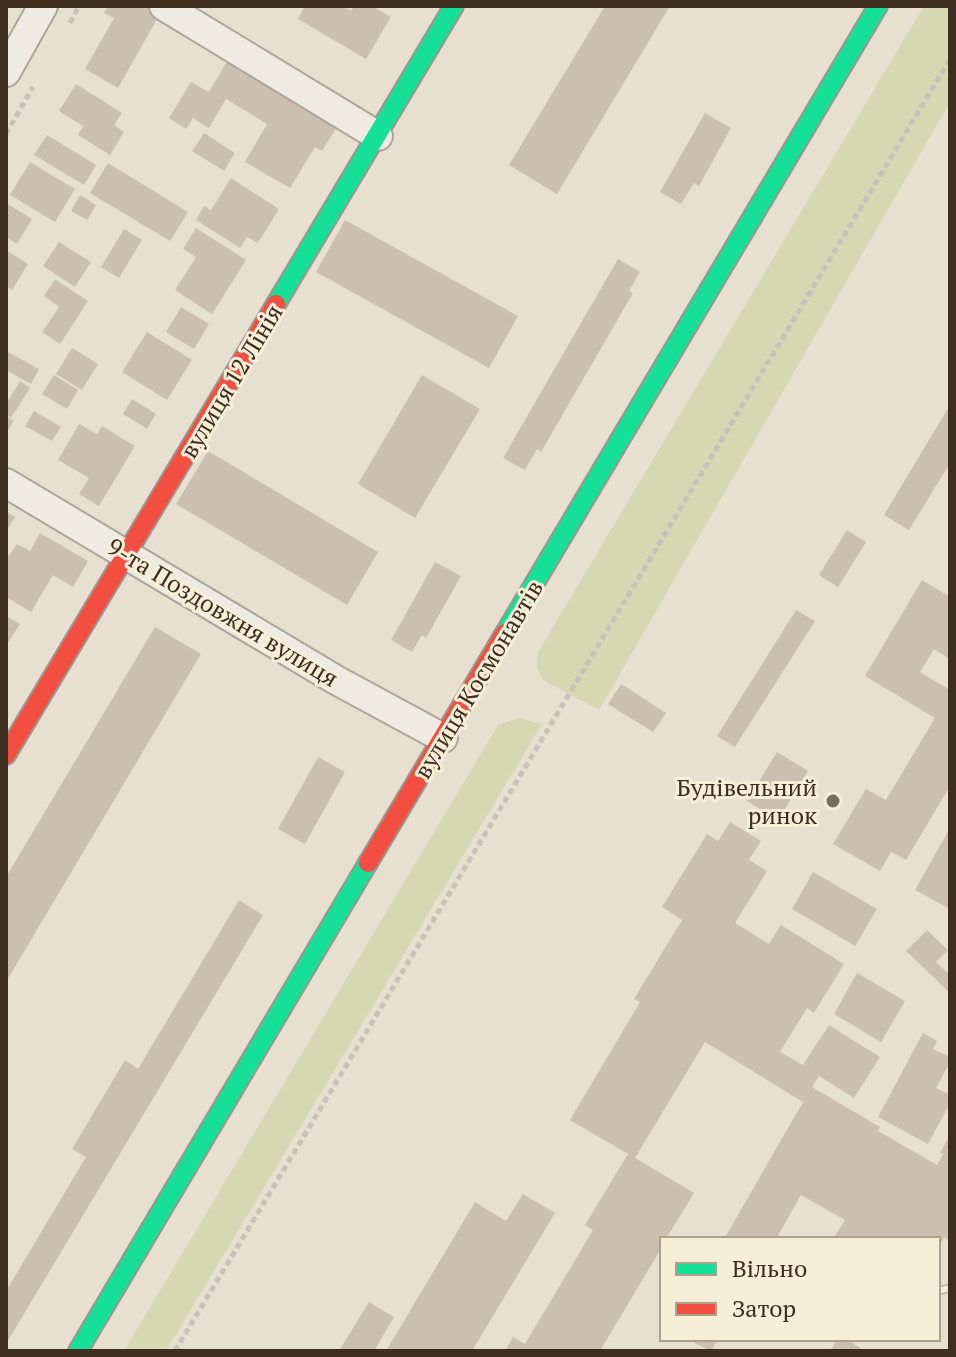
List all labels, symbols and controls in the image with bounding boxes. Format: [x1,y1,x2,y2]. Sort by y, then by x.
street label: вулиця 12 Лінія [172,298,290,464]
street label: 9-та Поздовжня вулиця [101,530,345,694]
street label: вулиця Космонавтів [406,574,550,784]
place label: Будівельний ринок [676,771,817,831]
marker: Будівельний ринок [824,792,842,810]
legend [660,1237,940,1341]
text: Вільно [732,1252,807,1284]
text: Затор [732,1292,796,1324]

